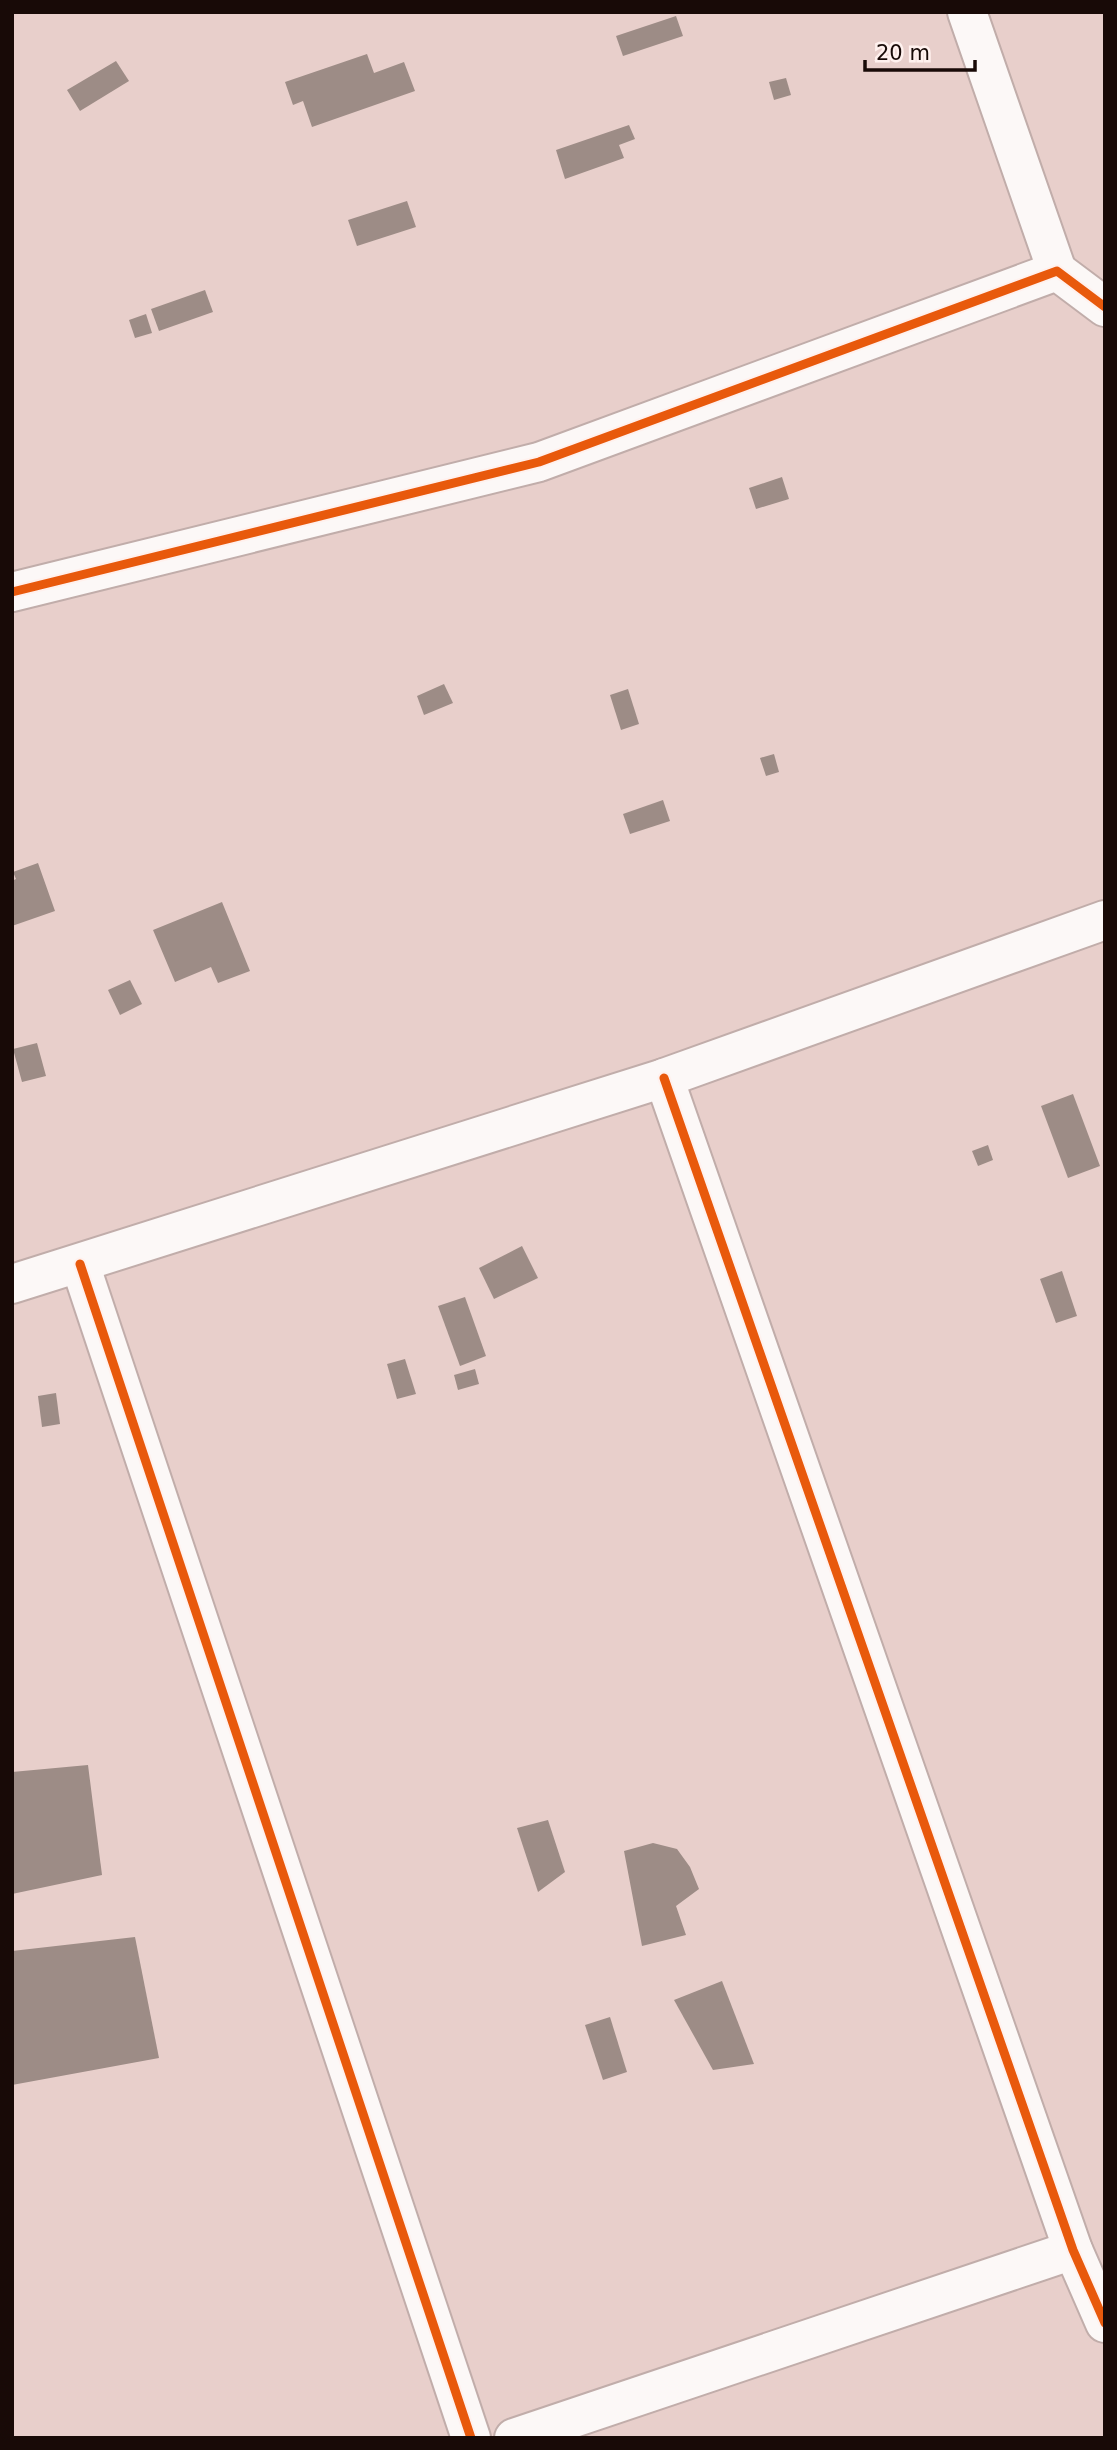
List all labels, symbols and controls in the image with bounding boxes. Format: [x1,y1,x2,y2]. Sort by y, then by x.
scale bar [865,28,975,72]
text: 20 m [876,41,930,65]

